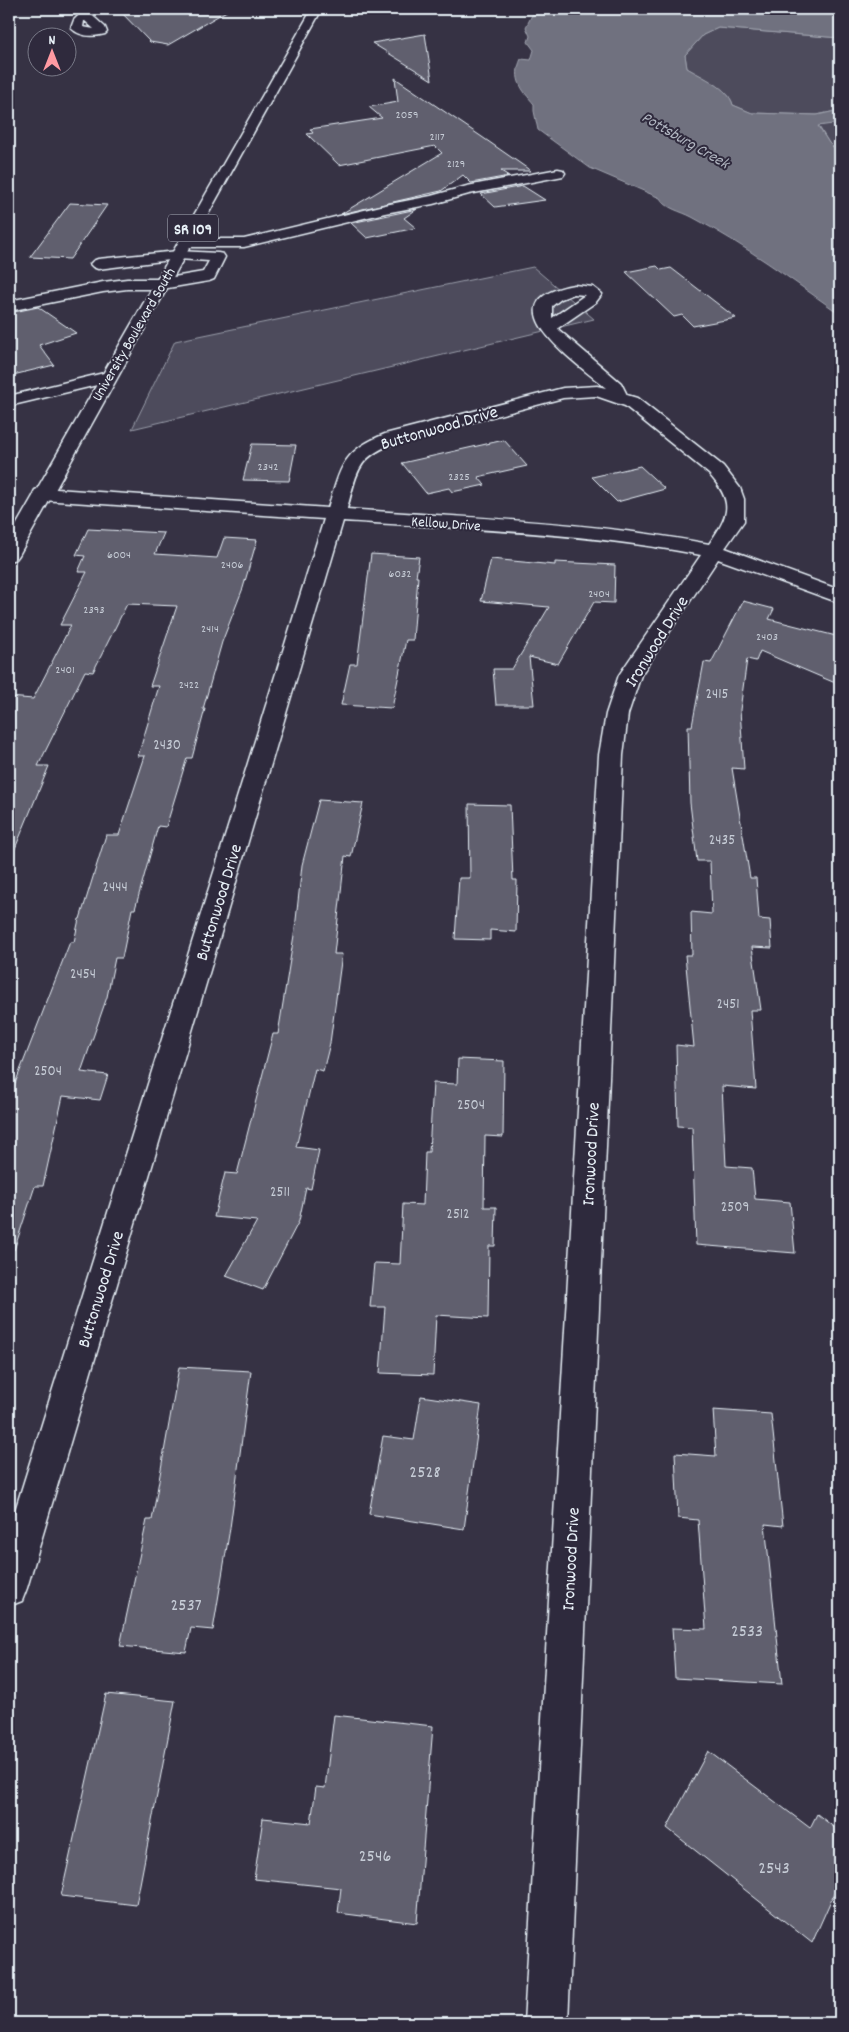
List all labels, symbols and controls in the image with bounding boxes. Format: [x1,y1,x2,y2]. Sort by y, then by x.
north arrow [28,28,78,78]
text: N [49,31,56,51]
house number: 2059 [396,107,418,124]
water label: Pottsburg Creek [637,107,734,176]
house number: 2117 [429,129,445,146]
house number: 2129 [447,156,465,173]
road number: SR 109 [168,214,218,242]
street label: University Boulevard South [87,264,182,406]
street label: Buttonwood Drive [378,401,501,458]
house number: 2342 [258,459,278,476]
house number: 2325 [448,469,470,486]
street label: Kellow Drive [410,512,482,538]
house number: 6004 [107,547,131,564]
house number: 2406 [221,557,243,574]
house number: 6032 [389,566,412,583]
house number: 2404 [588,586,610,603]
street label: Ironwood Drive [620,592,696,693]
house number: 2393 [83,602,105,619]
house number: 2414 [201,621,219,638]
house number: 2403 [756,629,778,646]
house number: 2401 [55,662,75,679]
house number: 2422 [179,677,199,694]
house number: 2415 [705,684,729,706]
house number: 2430 [153,735,181,757]
house number: 2435 [709,830,735,852]
street label: Buttonwood Drive [191,841,250,964]
house number: 2444 [102,877,128,899]
house number: 2454 [70,964,96,986]
house number: 2451 [716,994,740,1016]
house number: 2504 [34,1061,62,1083]
house number: 2504 [457,1095,485,1117]
street label: Ironwood Drive [577,1102,608,1206]
house number: 2511 [270,1182,290,1204]
house number: 2509 [721,1197,749,1219]
house number: 2512 [446,1204,470,1226]
street label: Buttonwood Drive [73,1228,132,1351]
house number: 2528 [409,1461,441,1486]
street label: Ironwood Drive [557,1507,588,1611]
house number: 2537 [170,1594,202,1619]
house number: 2533 [731,1620,763,1645]
house number: 2546 [359,1845,391,1870]
house number: 2543 [758,1857,790,1882]

